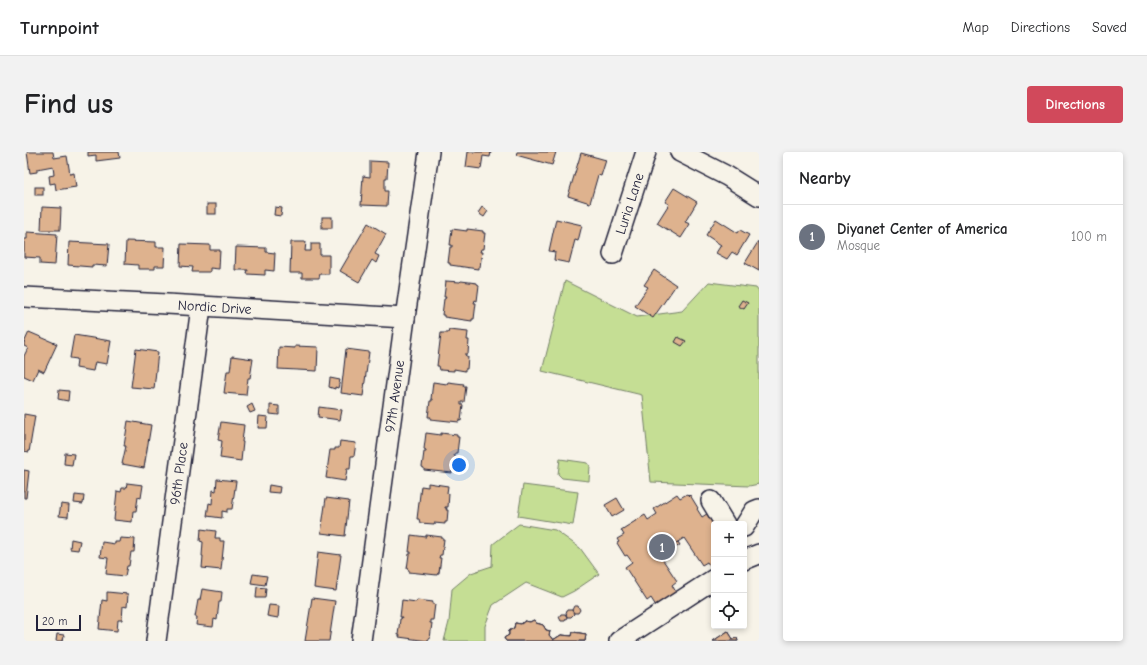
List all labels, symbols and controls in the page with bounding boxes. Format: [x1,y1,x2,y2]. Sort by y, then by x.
text: Turnpoint [20,17,99,39]
text: Map [962,19,989,36]
text: Directions [1011,19,1070,36]
text: Saved [1092,19,1127,36]
button: Directions [1027,86,1123,123]
text: Find us [24,88,113,120]
text: Nearby [799,169,850,188]
street label: Luria Lane [611,171,647,236]
text: Diyanet Center of America [837,220,1008,238]
text: 1 [809,229,815,244]
text: 100 m [1071,229,1107,244]
text: Mosque [837,238,880,253]
street label: Nordic Drive [177,296,252,317]
street label: 97th Avenue [381,359,408,434]
street label: 96th Place [166,441,191,506]
your location [449,455,469,475]
map controls [711,521,747,629]
button: + [711,521,747,557]
pin: 1 [649,532,675,562]
button: − [711,557,747,593]
button: locate [711,593,747,629]
scale bar [36,613,81,632]
text: 20 m [42,615,67,628]

